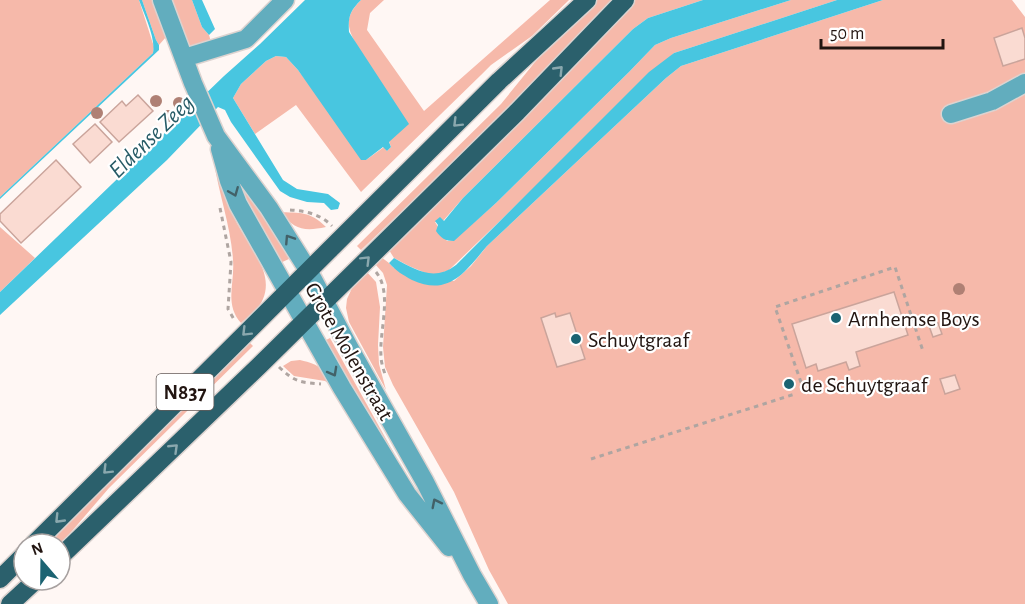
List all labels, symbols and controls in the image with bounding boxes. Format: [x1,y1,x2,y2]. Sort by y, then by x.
scale bar [821,12,942,50]
text: 50 m [830,25,864,43]
one-way arrow [551,67,562,78]
water label: Eldense Zeeg [104,91,199,183]
one-way arrow [454,115,465,126]
one-way arrow [226,186,239,196]
one-way arrow [284,235,296,245]
one-way arrow [360,256,370,267]
street label: Grote Molenstraat [301,279,397,424]
place label: Arnhemse Boys [848,308,980,330]
marker: Arnhemse Boys [829,311,843,325]
one-way arrow [242,325,253,336]
place label: Schuytgraaf [588,329,690,351]
marker: Schuytgraaf [569,332,583,346]
one-way arrow [326,366,337,376]
road number: N837 [156,374,213,410]
place label: de Schuytgraaf [801,374,929,396]
marker: de Schuytgraaf [782,377,796,391]
one-way arrow [168,444,178,455]
one-way arrow [104,463,114,474]
one-way arrow [432,499,443,510]
one-way arrow [55,512,66,522]
north arrow [12,532,72,592]
text: N [29,539,45,558]

